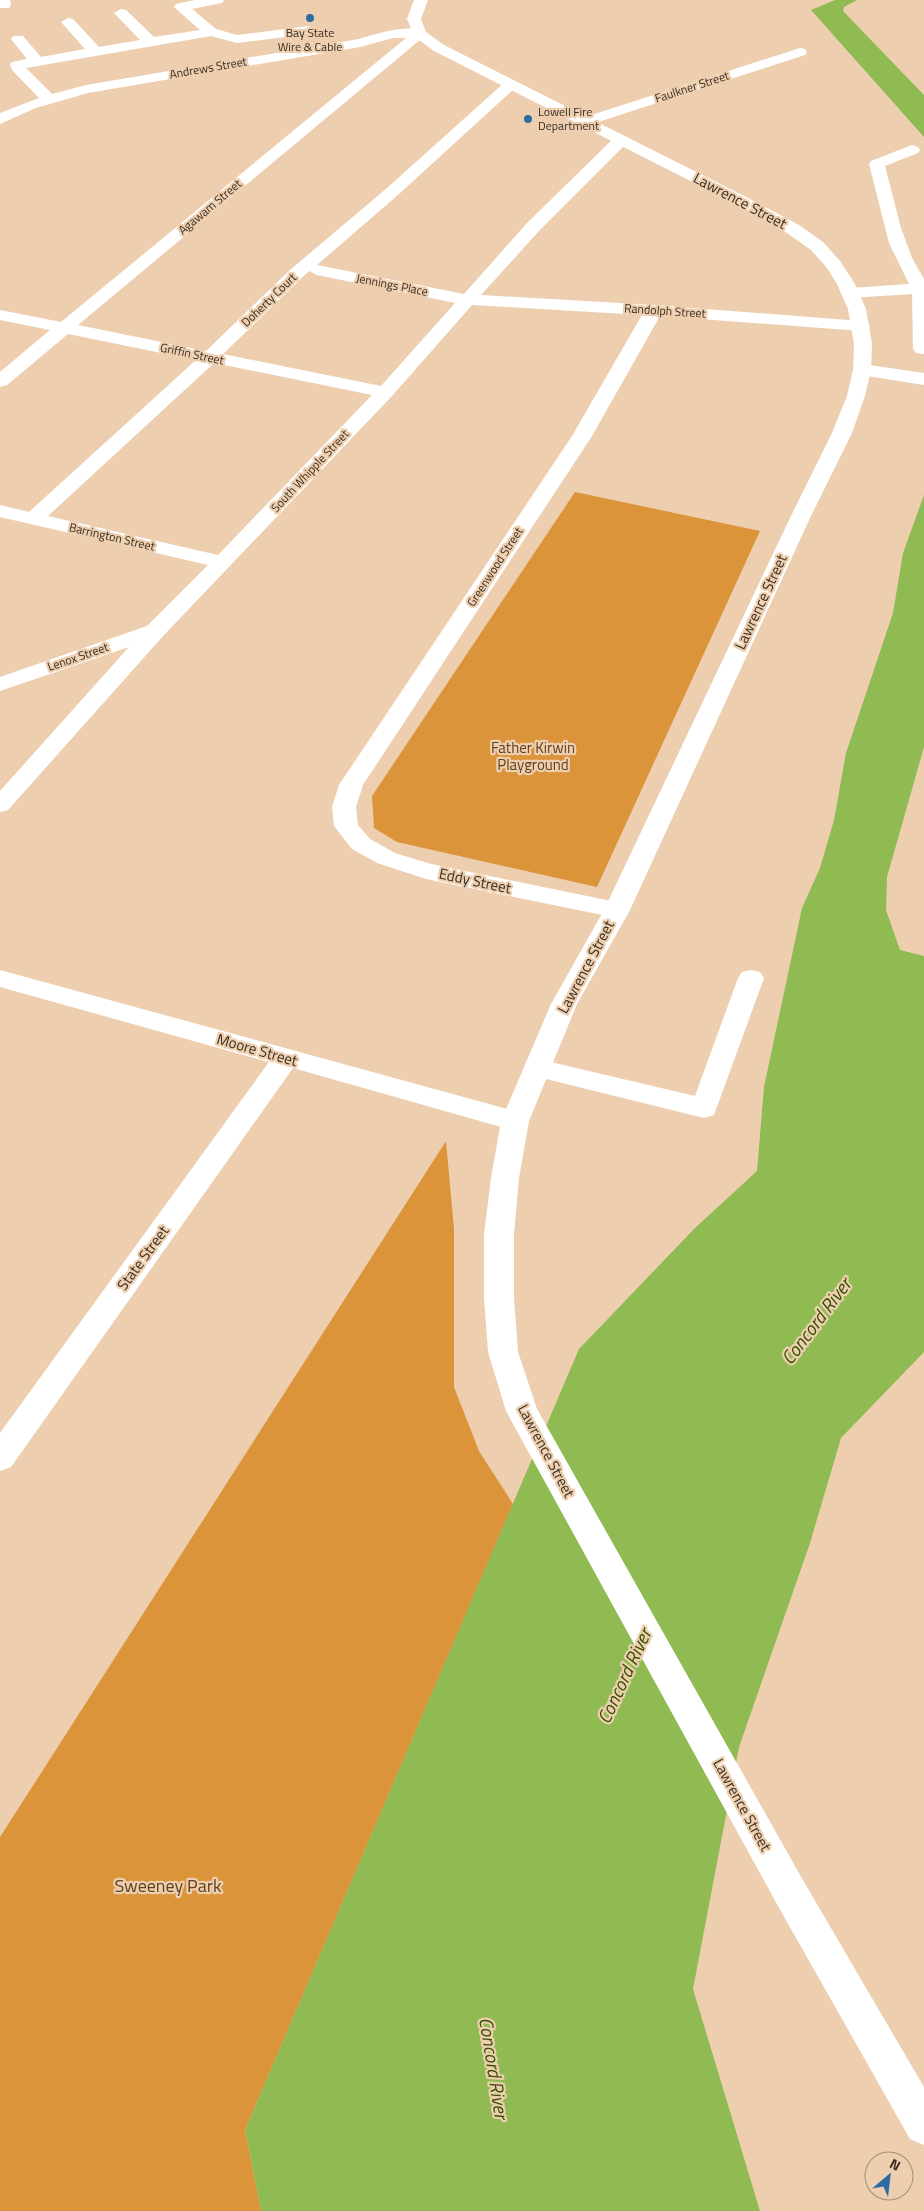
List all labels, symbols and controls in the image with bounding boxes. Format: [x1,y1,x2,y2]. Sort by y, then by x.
marker: Bay State Wire & Cable [304,12,316,24]
place label: Bay State Wire & Cable [278,23,342,56]
street label: Andrews Street [168,51,249,84]
street label: Faulkner Street [652,65,732,107]
place label: Lowell Fire Department [538,102,600,135]
marker: Lowell Fire Department [522,113,534,125]
street label: Lawrence Street [689,166,792,235]
street label: Agawam Street [174,174,246,239]
street label: Doherty Court [237,268,301,331]
street label: Jennings Place [354,268,430,301]
street label: Randolph Street [624,298,707,323]
street label: Griffin Street [158,337,227,370]
street label: South Whipple Street [266,424,354,516]
street label: Barrington Street [67,517,158,556]
street label: Greenwood Street [462,522,528,610]
street label: Lawrence Street [728,550,793,653]
street label: Lenox Street [45,637,112,676]
park label: Father Kirwin Playground [491,736,575,776]
street label: Eddy Street [437,862,514,900]
street label: Lawrence Street [551,915,620,1018]
street label: Moore Street [214,1027,301,1072]
street label: State Street [111,1220,175,1295]
water label: Concord River [773,1270,859,1370]
street label: Lawrence Street [512,1400,581,1502]
water label: Concord River [589,1621,659,1728]
street label: Lawrence Street [707,1754,778,1856]
park label: Sweeney Park [114,1872,222,1899]
water label: Concord River [472,2015,517,2123]
north arrow [864,2151,914,2201]
text: N [886,2153,905,2176]

